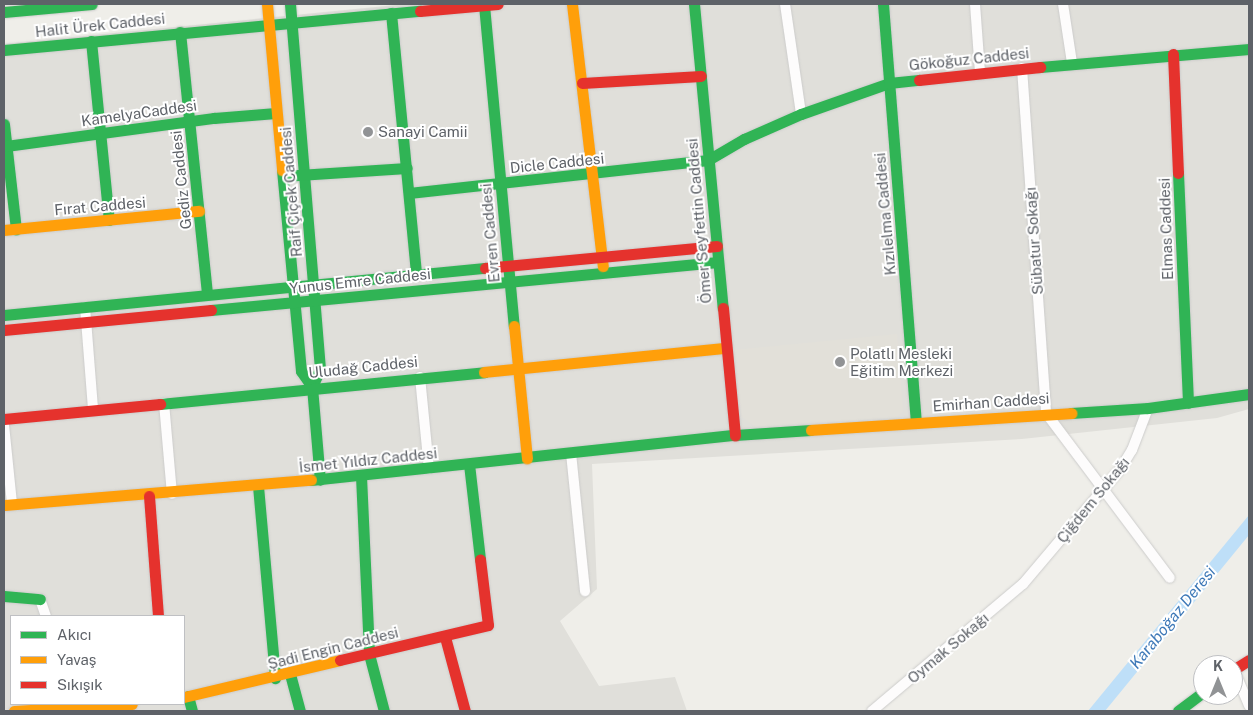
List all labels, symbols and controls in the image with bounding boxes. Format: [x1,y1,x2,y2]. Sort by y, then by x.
street label: Halit Ürek Caddesi [34,9,166,41]
street label: Gökoğuz Caddesi [908,44,1030,74]
street label: KamelyaCaddesi [80,96,198,130]
place label: Sanayi Camii [378,123,467,141]
street label: Raif Çiçek Caddesi [276,126,306,258]
marker: Sanayi Camii [362,126,374,138]
street label: Gediz Caddesi [167,130,195,230]
street label: Ömer Seyfettin Caddesi [683,138,715,304]
street label: Dicle Caddesi [509,149,605,177]
street label: Kızılelma Caddesi [871,152,899,276]
street label: Elmas Caddesi [1155,178,1177,280]
street label: Evren Caddesi [477,183,503,283]
street label: Sübatur Sokağı [1021,187,1047,295]
street label: Fırat Caddesi [53,193,147,219]
street label: Yunus Emre Caddesi [288,265,432,297]
place label: Polatlı Mesleki Eğitim Merkezi [850,344,953,379]
street label: Uludağ Caddesi [307,352,419,382]
marker: Polatlı Mesleki Eğitim Merkezi [834,356,846,368]
street label: Emirhan Caddesi [932,389,1050,415]
street label: İsmet Yıldız Caddesi [298,444,438,476]
street label: Çiğdem Sokağı [1053,453,1133,547]
water label: Karaboğaz Deresi [1126,563,1220,673]
street label: Oymak Sokağı [904,609,992,687]
legend [10,615,185,705]
street label: Şadi Engin Caddesi [266,623,400,673]
text: Akıcı [57,626,91,643]
text: Yavaş [57,651,96,668]
north arrow [1193,655,1243,705]
text: Sıkışık [57,676,103,693]

